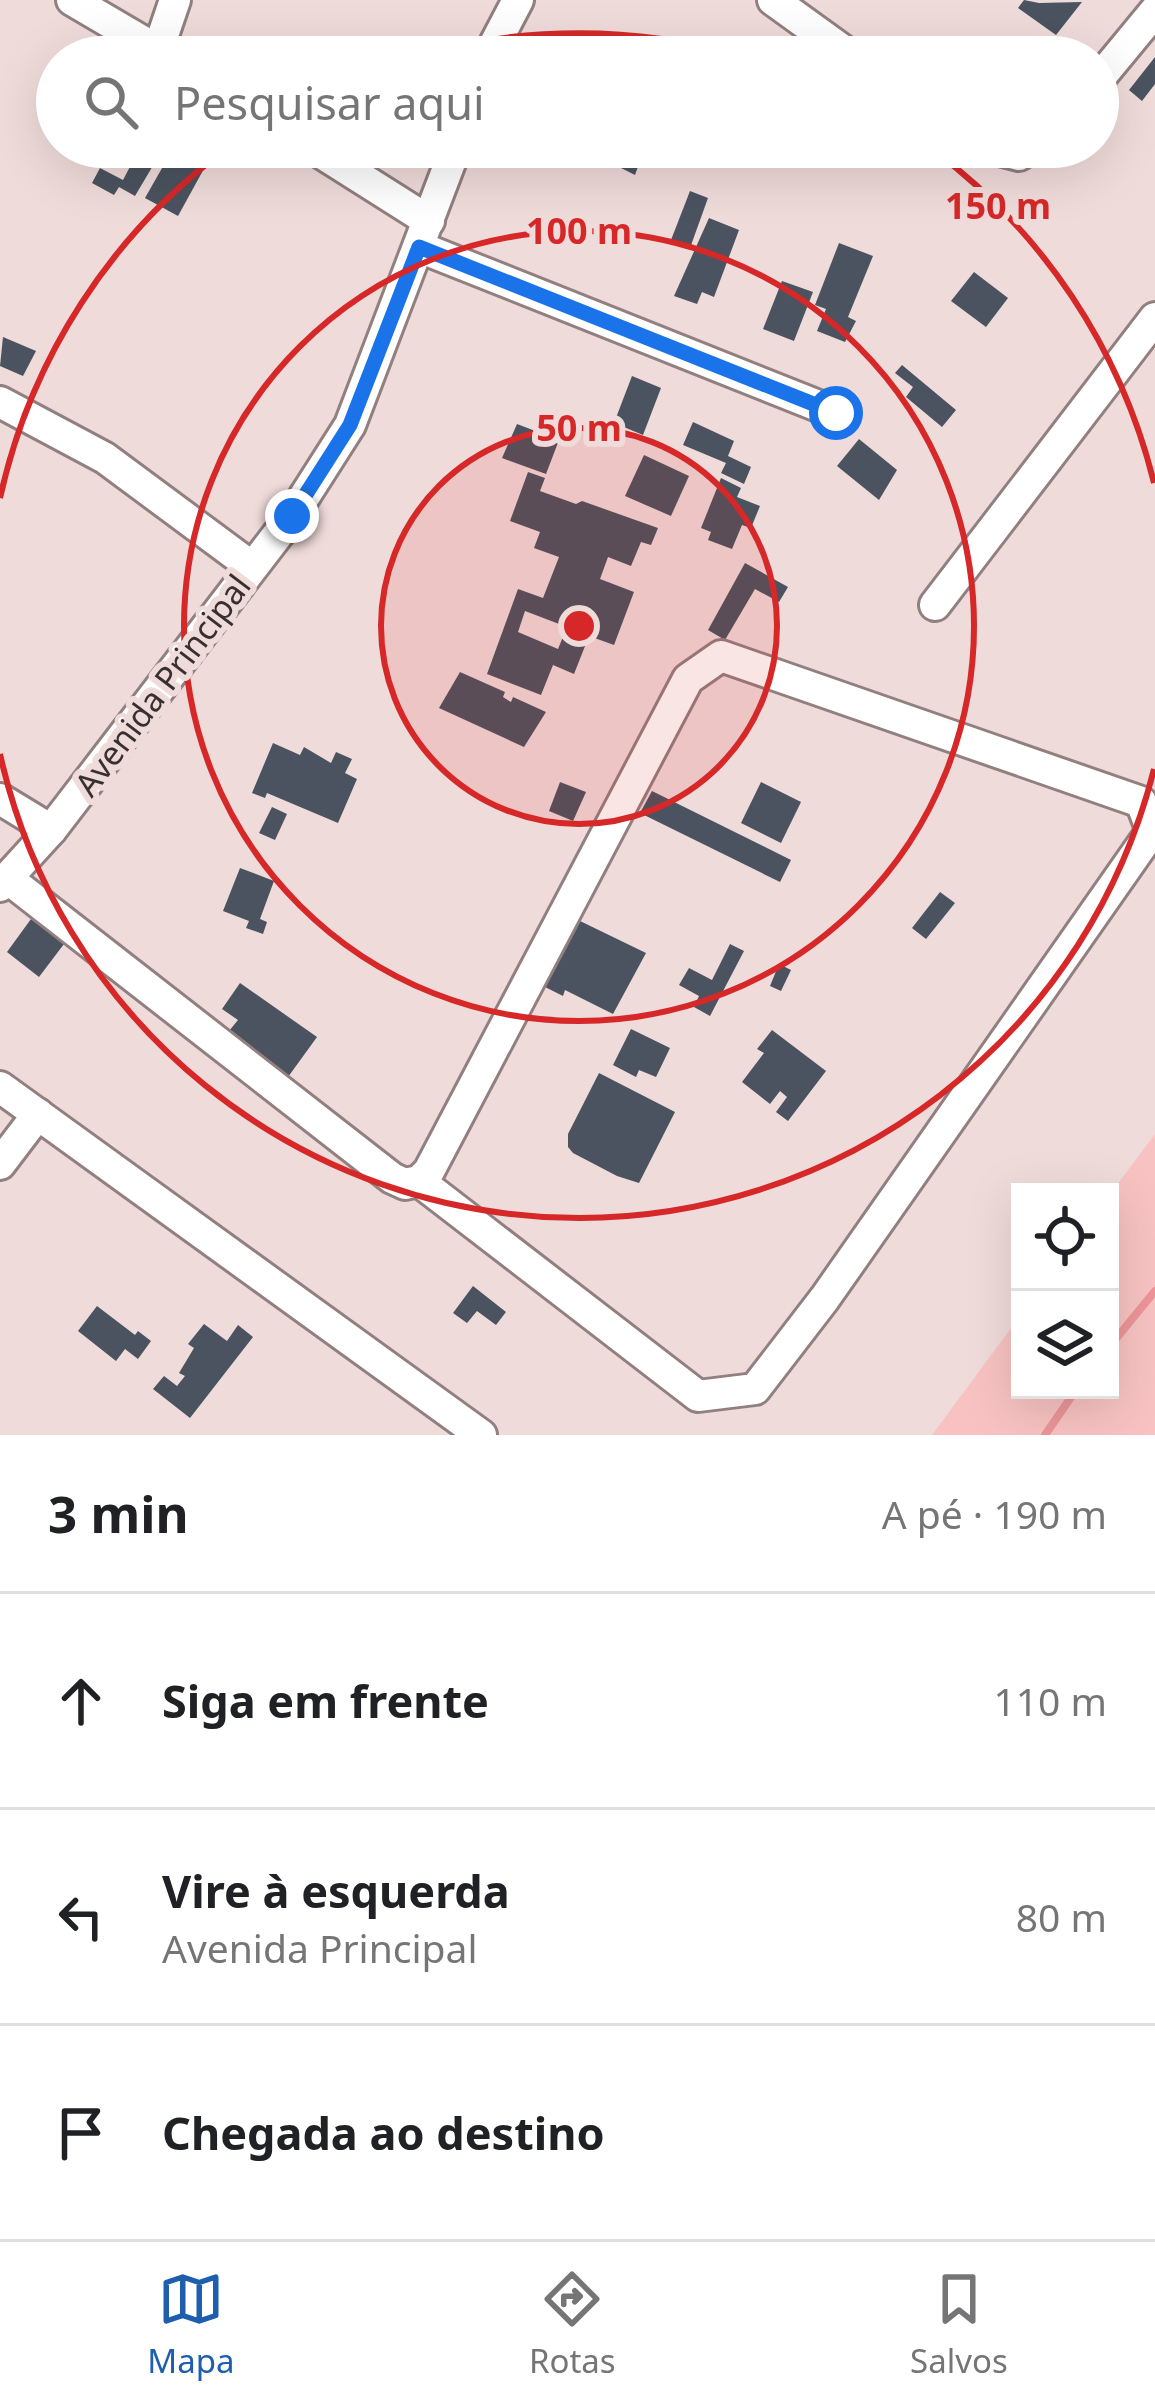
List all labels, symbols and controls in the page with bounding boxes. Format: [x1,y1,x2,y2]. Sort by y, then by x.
search box [36,36,1119,168]
icon: search [78,69,144,135]
text: Pesquisar aqui [174,72,485,133]
text: 150 m [945,181,1051,230]
text: 100 m [526,206,632,255]
route start [809,386,863,440]
text: 50 m [536,403,622,452]
route end [265,489,319,543]
street label: Avenida Principal [64,565,260,805]
centre of rings [558,605,600,647]
map controls [1011,1183,1119,1399]
button: locate [1011,1183,1119,1291]
button: layers [1011,1291,1119,1399]
text: 3 min [48,1478,189,1548]
text: A pé · 190 m [882,1487,1107,1540]
icon: ahead [48,1668,114,1734]
text: Siga em frente [162,1670,489,1731]
text: 110 m [993,1674,1107,1727]
text: Vire à esquerda [162,1860,510,1921]
icon: left [48,1884,114,1950]
text: 80 m [1016,1890,1107,1943]
text: Avenida Principal [162,1921,477,1974]
icon: arrive [48,2100,114,2166]
text: Chegada ao destino [162,2102,605,2163]
tab: Mapa [147,2266,234,2383]
tab: Rotas [529,2266,616,2383]
tab: Salvos [910,2266,1008,2383]

